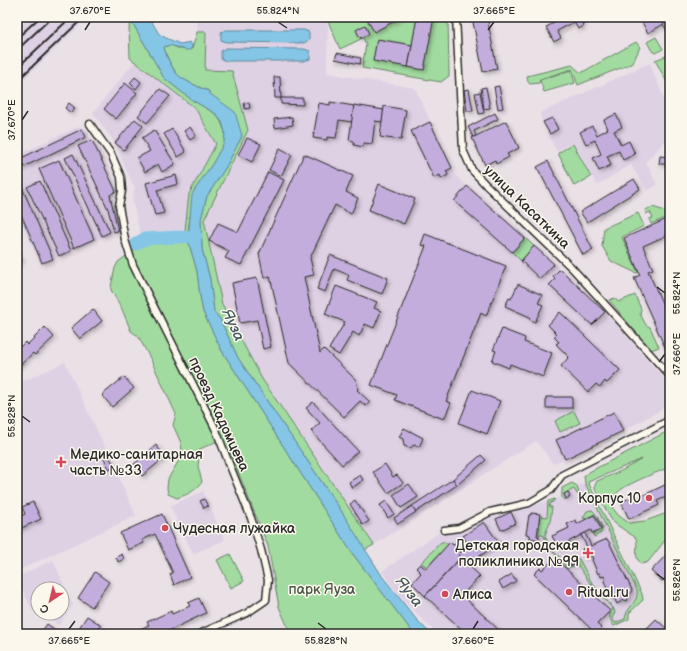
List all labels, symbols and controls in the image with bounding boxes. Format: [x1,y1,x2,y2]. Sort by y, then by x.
text: 37.670°E [69,5,111,17]
text: 55.824°N [257,5,299,17]
text: 37.665°E [473,5,515,17]
text: 37.670°E [6,99,18,141]
street label: улица Касаткина [480,162,574,253]
text: 55.824°N [671,272,683,314]
water label: Яуза [217,305,249,344]
text: 37.660°E [671,332,683,375]
street label: проезд Кадомцева [185,354,253,474]
text: 55.828°N [6,394,18,438]
place label: Медико-санитарная часть №33 [70,446,203,479]
marker: Медико-санитарная часть №33 [55,456,67,468]
place label: Корпус 10 [578,490,641,507]
marker: Корпус 10 [644,493,654,503]
place label: Чудесная лужайка [173,520,296,537]
marker: Чудесная лужайка [160,523,170,533]
place label: Детская городская поликлиника №99 [455,537,579,570]
marker: Детская городская поликлиника №99 [582,547,594,559]
text: 55.826°N [671,558,683,602]
water label: Яуза [391,572,427,611]
north arrow [30,581,70,621]
park label: парк Яуза [289,581,356,598]
place label: Ritual.ru [577,584,629,601]
place label: Алиса [452,586,493,603]
marker: Ritual.ru [564,587,574,597]
marker: Алиса [440,589,450,599]
text: С [37,601,51,616]
text: 37.665°E [48,635,90,647]
text: 55.828°N [304,635,348,647]
text: 37.660°E [452,635,495,647]

